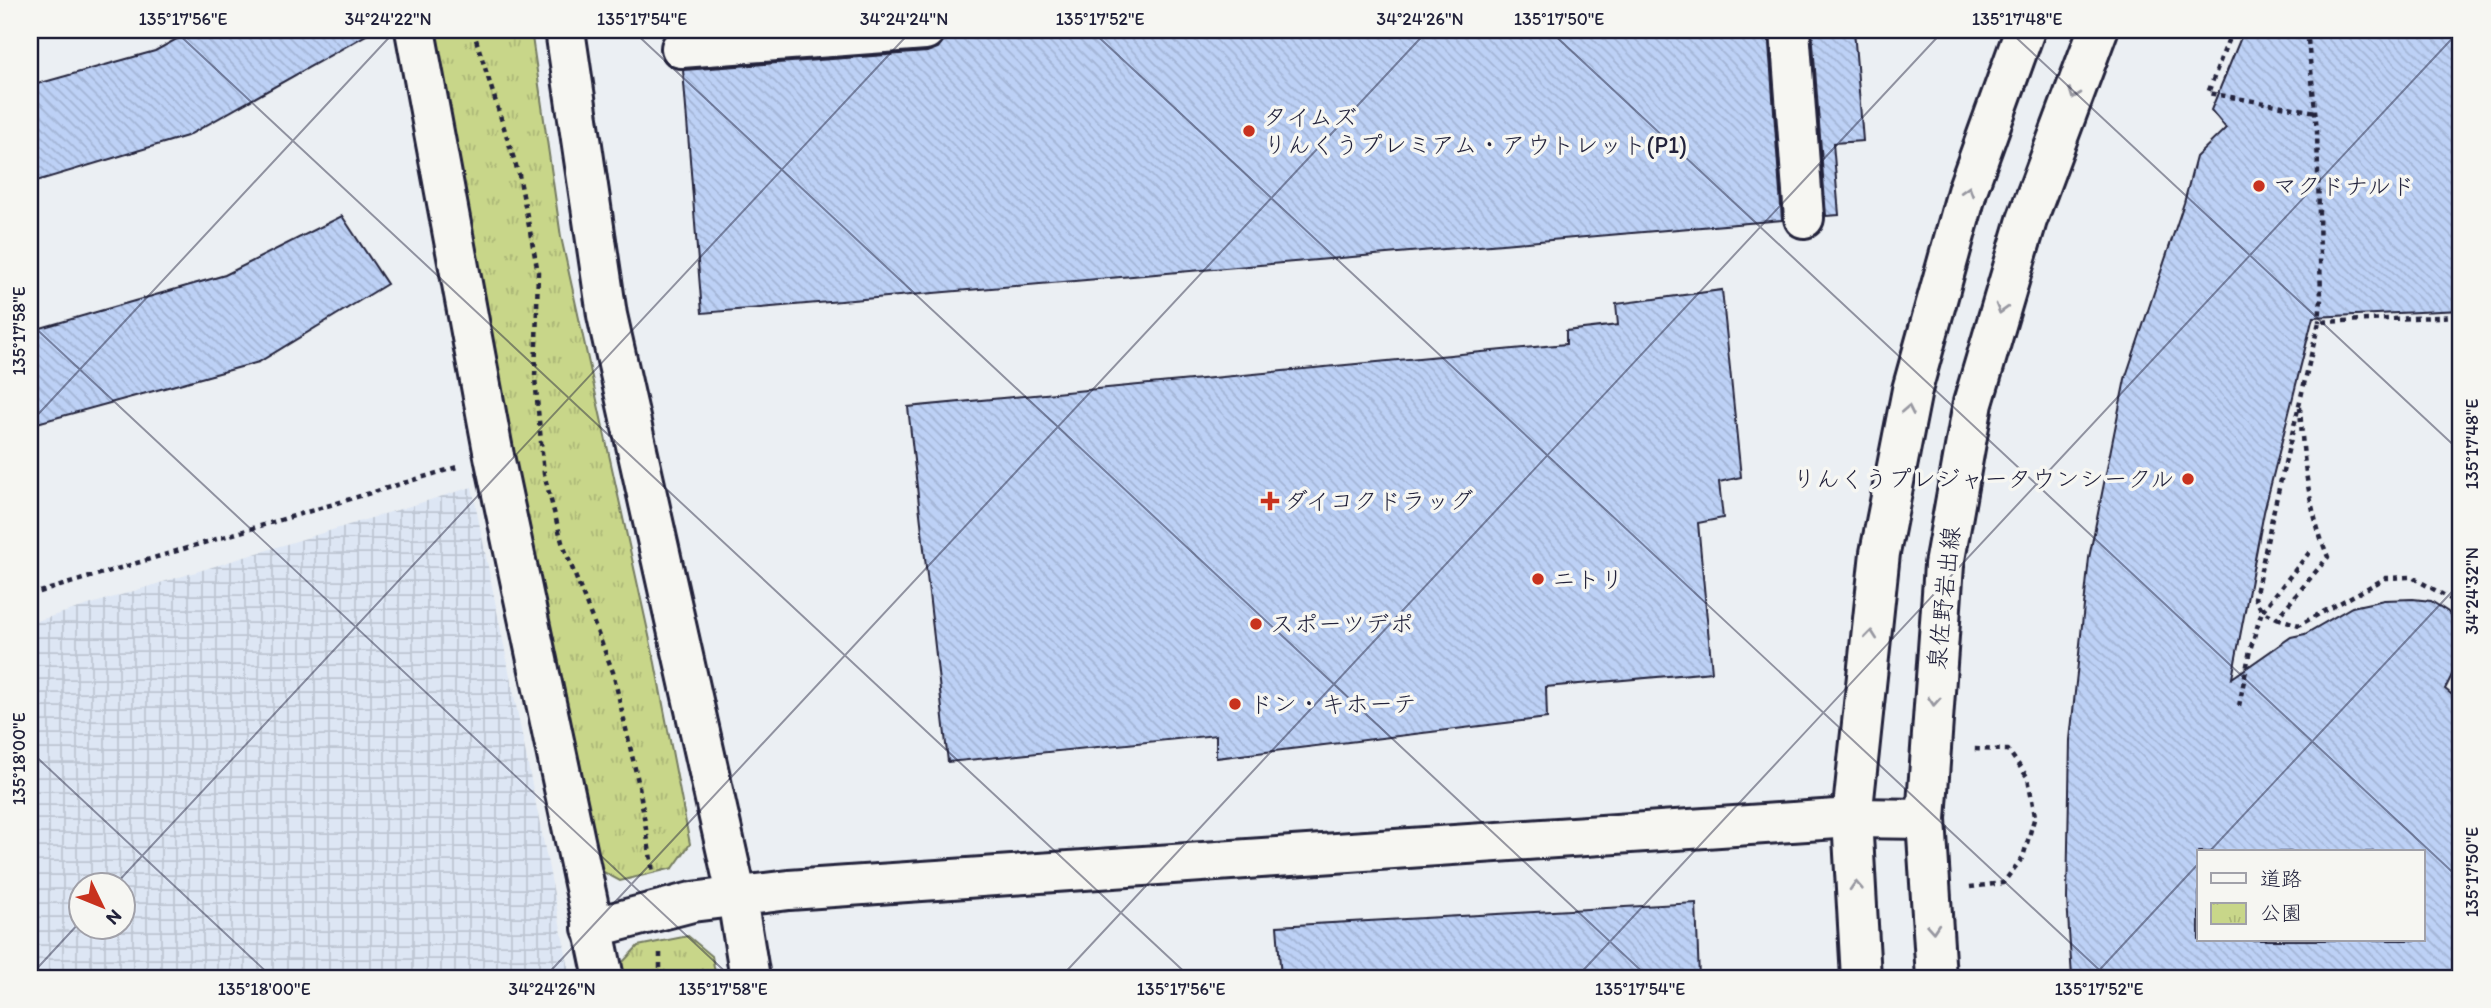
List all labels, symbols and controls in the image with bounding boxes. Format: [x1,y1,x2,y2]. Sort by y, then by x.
text: 135°17'56"E [138,8,228,30]
text: 34°24'22"N [344,8,432,30]
text: 135°17'54"E [597,8,687,30]
text: 34°24'24"N [860,8,948,30]
text: 135°17'52"E [1056,8,1145,30]
text: 34°24'26"N [1376,8,1464,30]
text: 135°17'50"E [1514,8,1604,30]
text: 135°17'48"E [1972,8,2062,30]
one-way arrow [2069,87,2083,99]
place label: タイムズ りんくうプレミアム・アウトレット(P1) [1263,102,1687,159]
marker: タイムズ りんくうプレミアム・アウトレット(P1) [1241,123,1257,139]
place label: マクドナルド [2273,171,2415,200]
marker: マクドナルド [2251,178,2267,194]
one-way arrow [1959,185,1974,197]
text: 135°17'58"E [8,286,30,376]
one-way arrow [1994,303,2009,315]
text: 135°17'48"E [2461,399,2483,489]
one-way arrow [1899,404,1914,416]
place label: りんくうプレジャータウンシークル [1792,464,2174,493]
marker: りんくうプレジャータウンシークル [2180,471,2196,487]
place label: ダイコクドラッグ [1284,486,1474,515]
marker: ダイコクドラッグ [1262,493,1278,509]
street label: 泉佐野岩出線 [1922,525,1965,671]
text: 34°24'32"N [2461,547,2483,635]
place label: ニトリ [1552,564,1624,593]
marker: ニトリ [1530,571,1546,587]
place label: スポーツデポ [1270,609,1414,638]
marker: スポーツデポ [1248,616,1264,632]
one-way arrow [1864,629,1879,641]
place label: ドン・キホーテ [1249,689,1417,718]
marker: ドン・キホーテ [1227,696,1243,712]
one-way arrow [1927,696,1942,707]
text: 135°18'00"E [8,712,30,806]
text: 135°17'50"E [2461,827,2483,917]
legend [2197,850,2424,942]
text: 道路 [2260,866,2302,891]
north arrow [66,872,136,942]
one-way arrow [1849,880,1864,891]
text: 公園 [2260,900,2302,925]
text: N [101,905,127,930]
one-way arrow [1925,923,1940,934]
text: 135°18'00"E [217,978,311,1000]
text: 34°24'26"N [508,978,596,1000]
text: 135°17'58"E [678,978,768,1000]
text: 135°17'56"E [1136,978,1226,1000]
text: 135°17'54"E [1595,978,1685,1000]
text: 135°17'52"E [2055,978,2144,1000]

